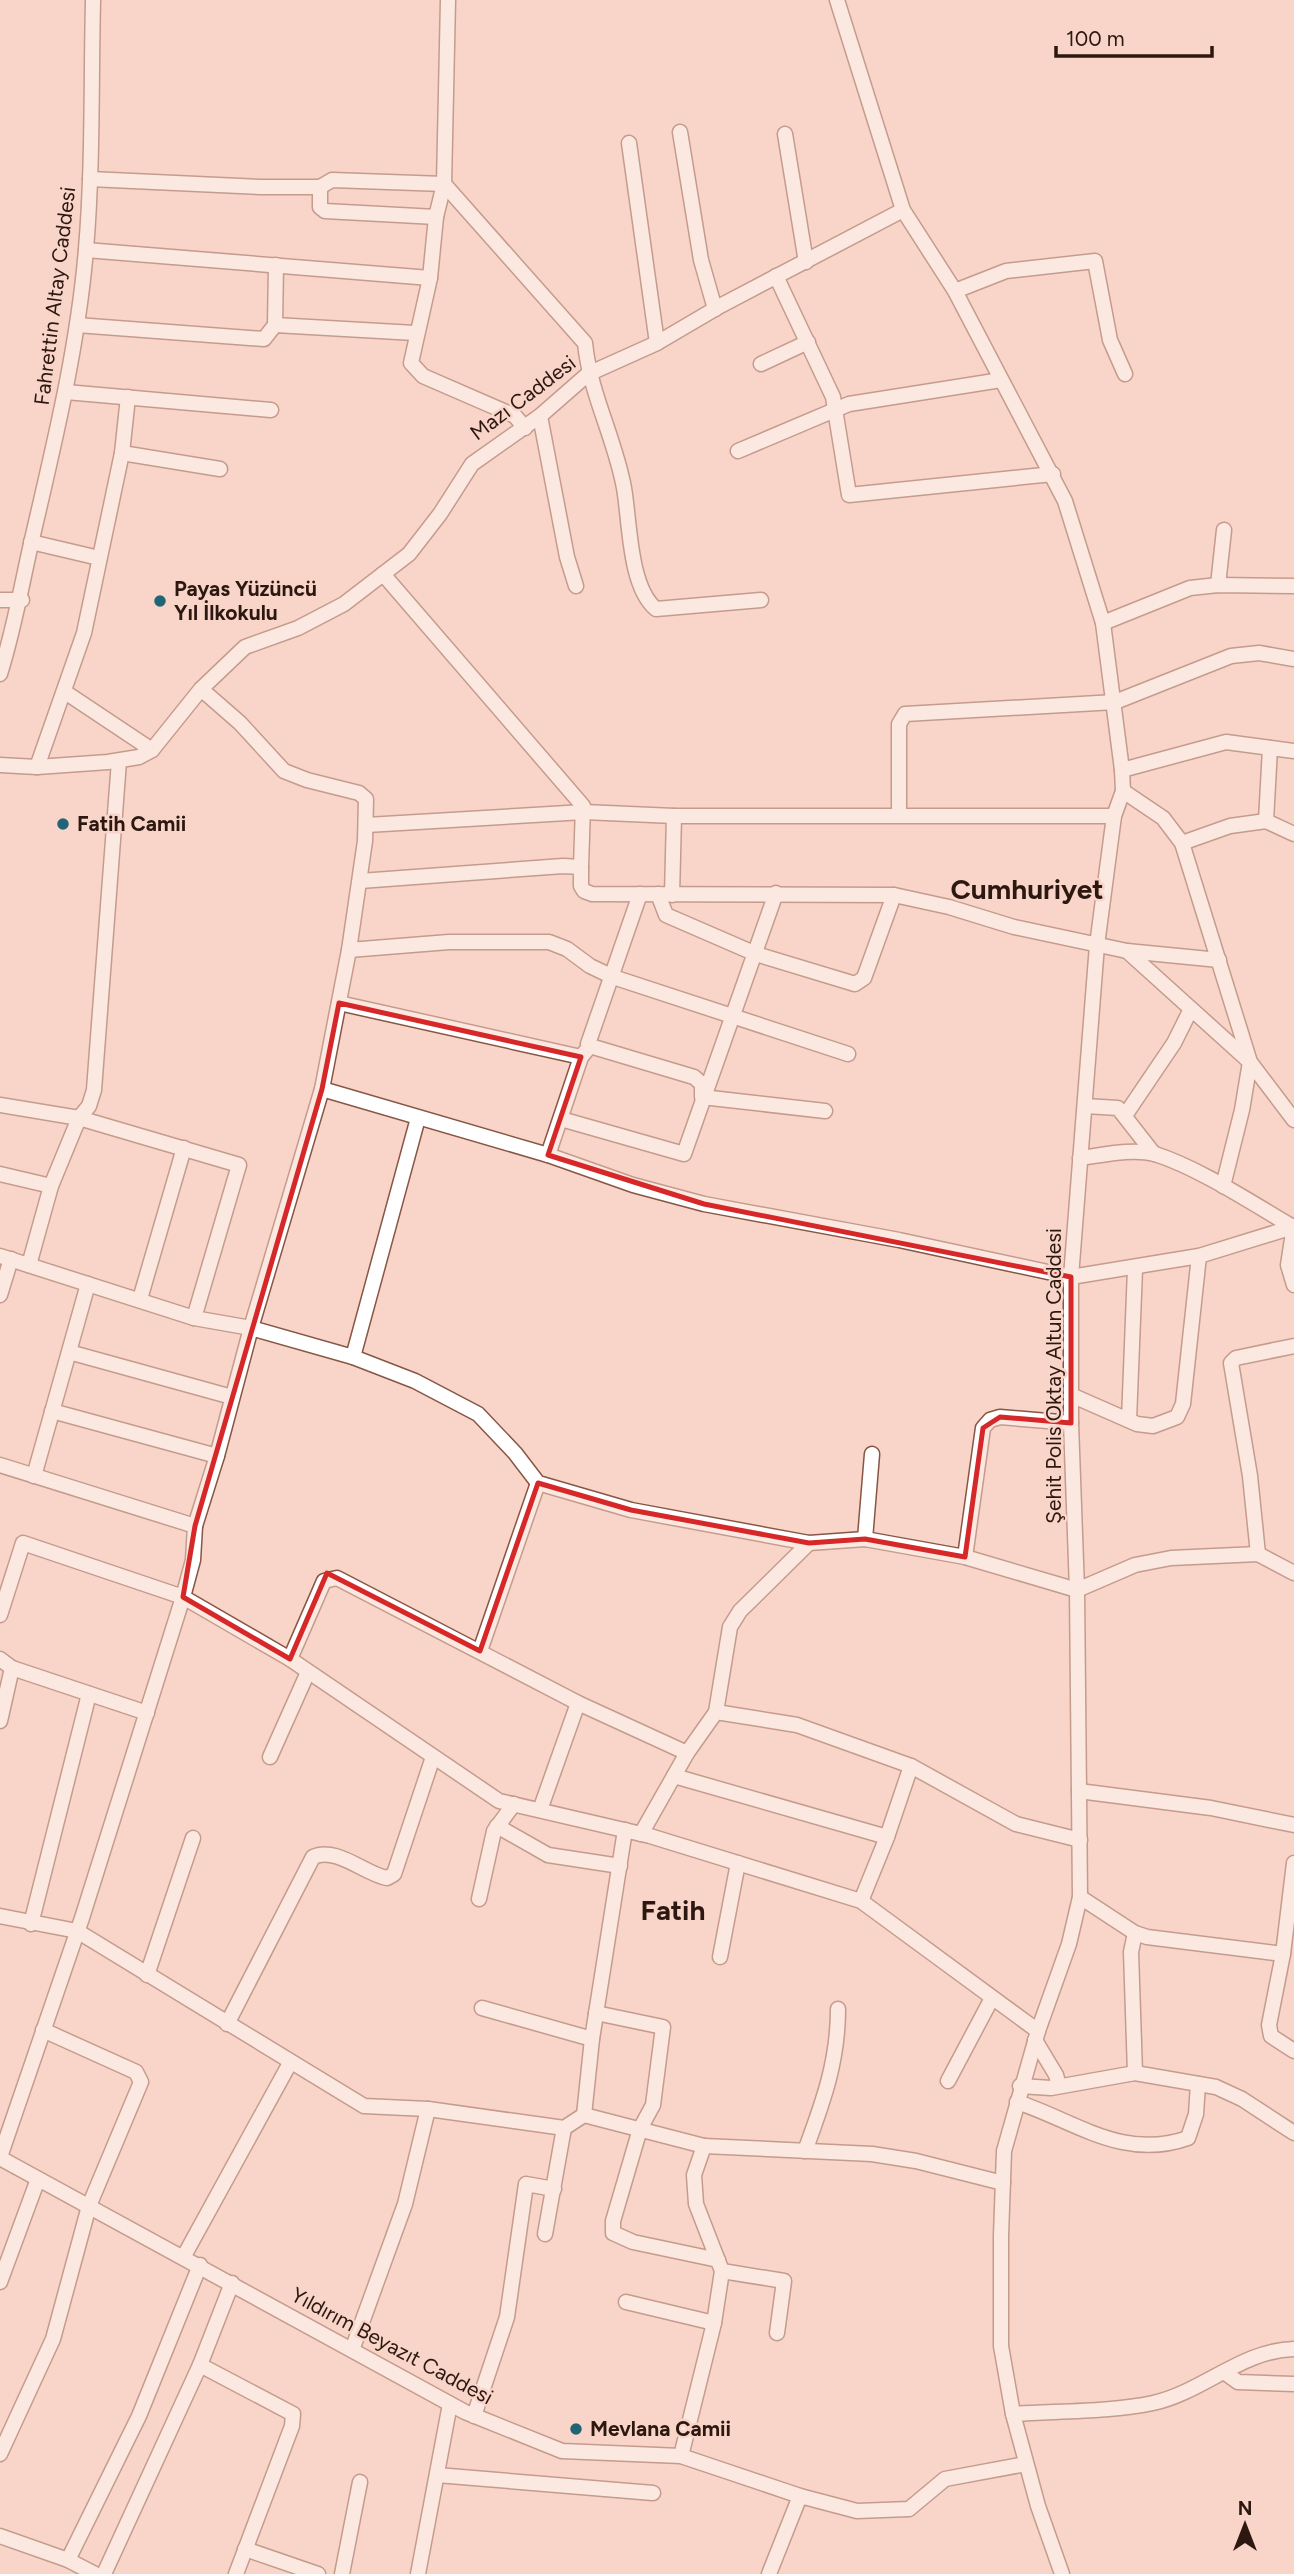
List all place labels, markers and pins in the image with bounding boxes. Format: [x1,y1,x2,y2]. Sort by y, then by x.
place label: Payas Yüzüncü Yıl İlkokulu [174,576,317,625]
marker: Payas Yüzüncü Yıl İlkokulu [152,593,168,609]
place label: Fatih Camii [77,811,186,836]
marker: Fatih Camii [55,816,71,832]
place label: Mevlana Camii [590,2416,731,2441]
marker: Mevlana Camii [568,2421,584,2437]

